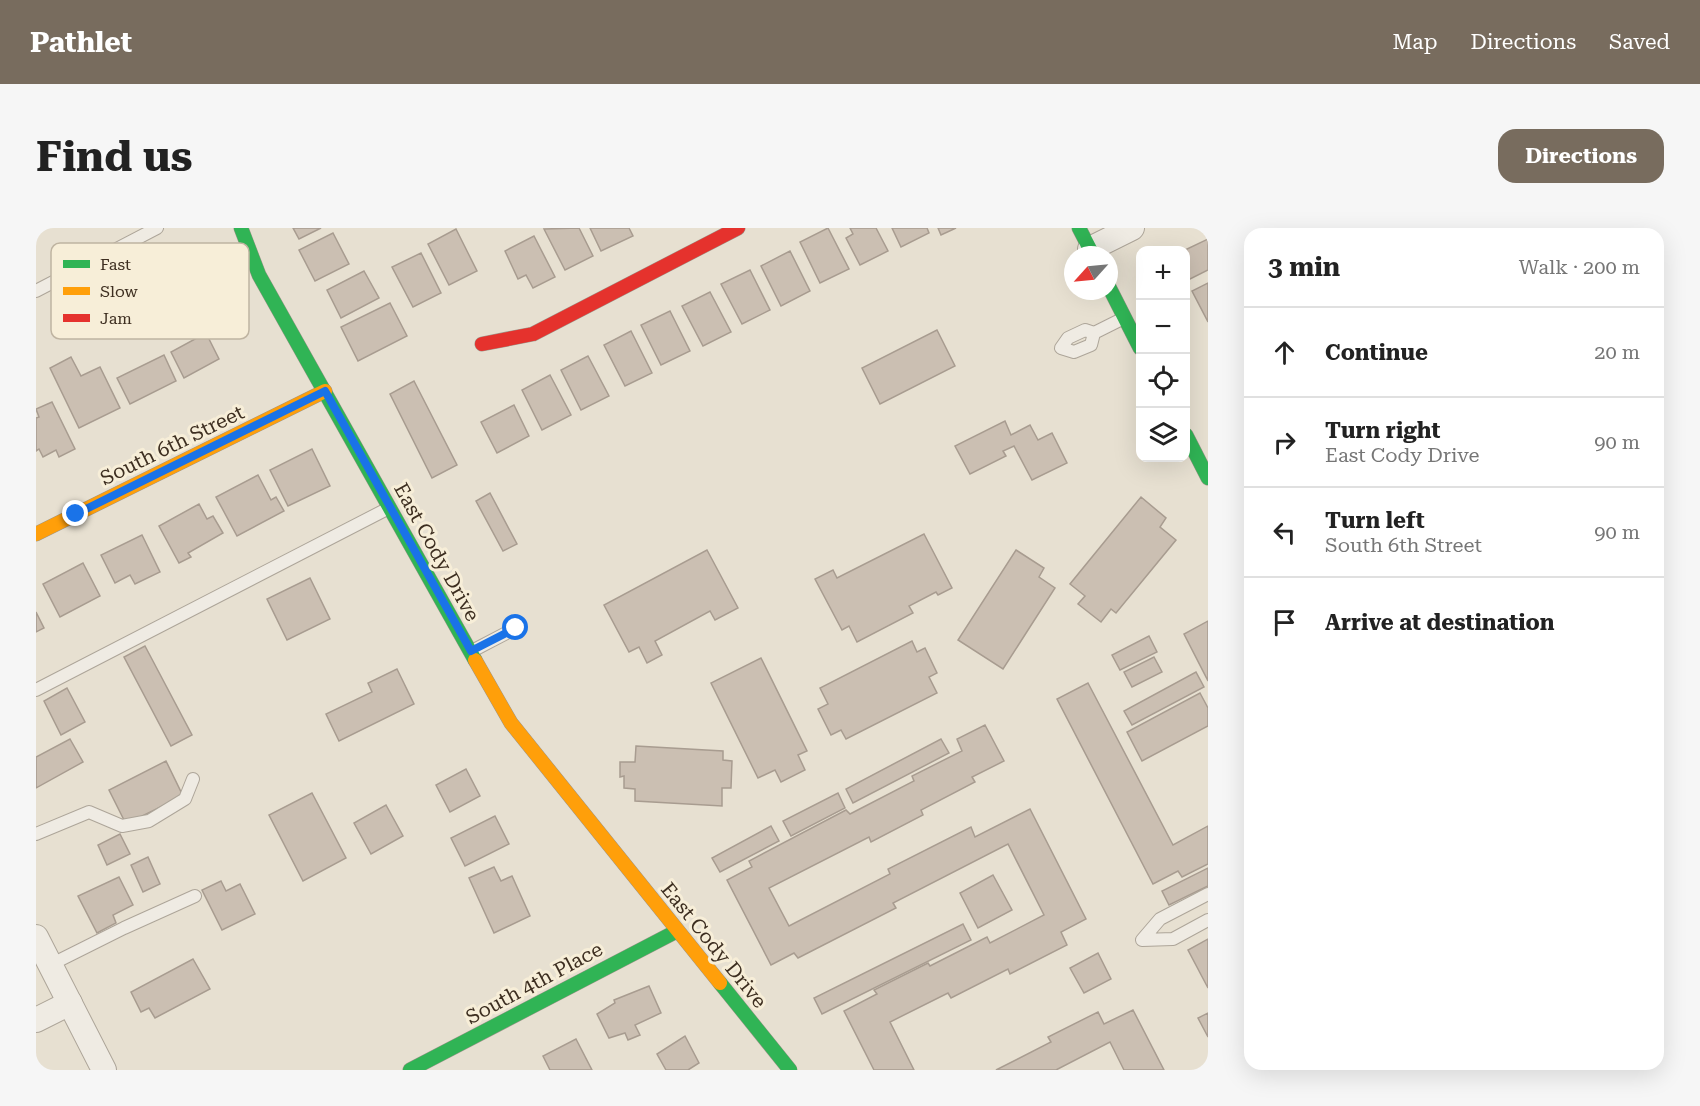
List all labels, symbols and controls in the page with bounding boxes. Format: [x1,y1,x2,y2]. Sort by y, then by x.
text: Pathlet [30,26,132,59]
text: Map [1393,30,1437,54]
text: Directions [1470,30,1576,54]
text: Saved [1609,30,1670,54]
button: Directions [1498,129,1664,183]
text: Find us [36,132,193,181]
legend [51,243,249,339]
north arrow [1064,246,1118,300]
map controls [1136,246,1190,462]
button: + [1136,246,1190,300]
text: 3 min [1268,252,1340,282]
text: Fast [100,255,131,274]
text: Walk · 200 m [1519,255,1640,279]
text: Slow [100,282,138,301]
button: − [1136,300,1190,354]
text: Jam [100,309,132,328]
icon: ahead [1268,336,1301,369]
text: Continue [1325,340,1428,365]
text: 20 m [1594,340,1640,364]
button: locate [1136,354,1190,408]
street label: South 6th Street [96,400,248,490]
button: layers [1136,408,1190,462]
text: Turn right [1325,418,1440,443]
icon: right [1268,426,1301,459]
text: 90 m [1594,430,1640,454]
text: East Cody Drive [1325,443,1479,467]
street label: East Cody Drive [389,479,485,625]
route end [62,500,88,526]
text: Turn left [1325,508,1425,533]
icon: left [1268,516,1301,549]
text: 90 m [1594,520,1640,544]
text: South 6th Street [1325,533,1482,557]
icon: arrive [1268,606,1301,639]
text: Arrive at destination [1325,610,1554,635]
route start [502,614,528,640]
street label: East Cody Drive [656,877,772,1013]
street label: South 4th Place [462,937,606,1029]

